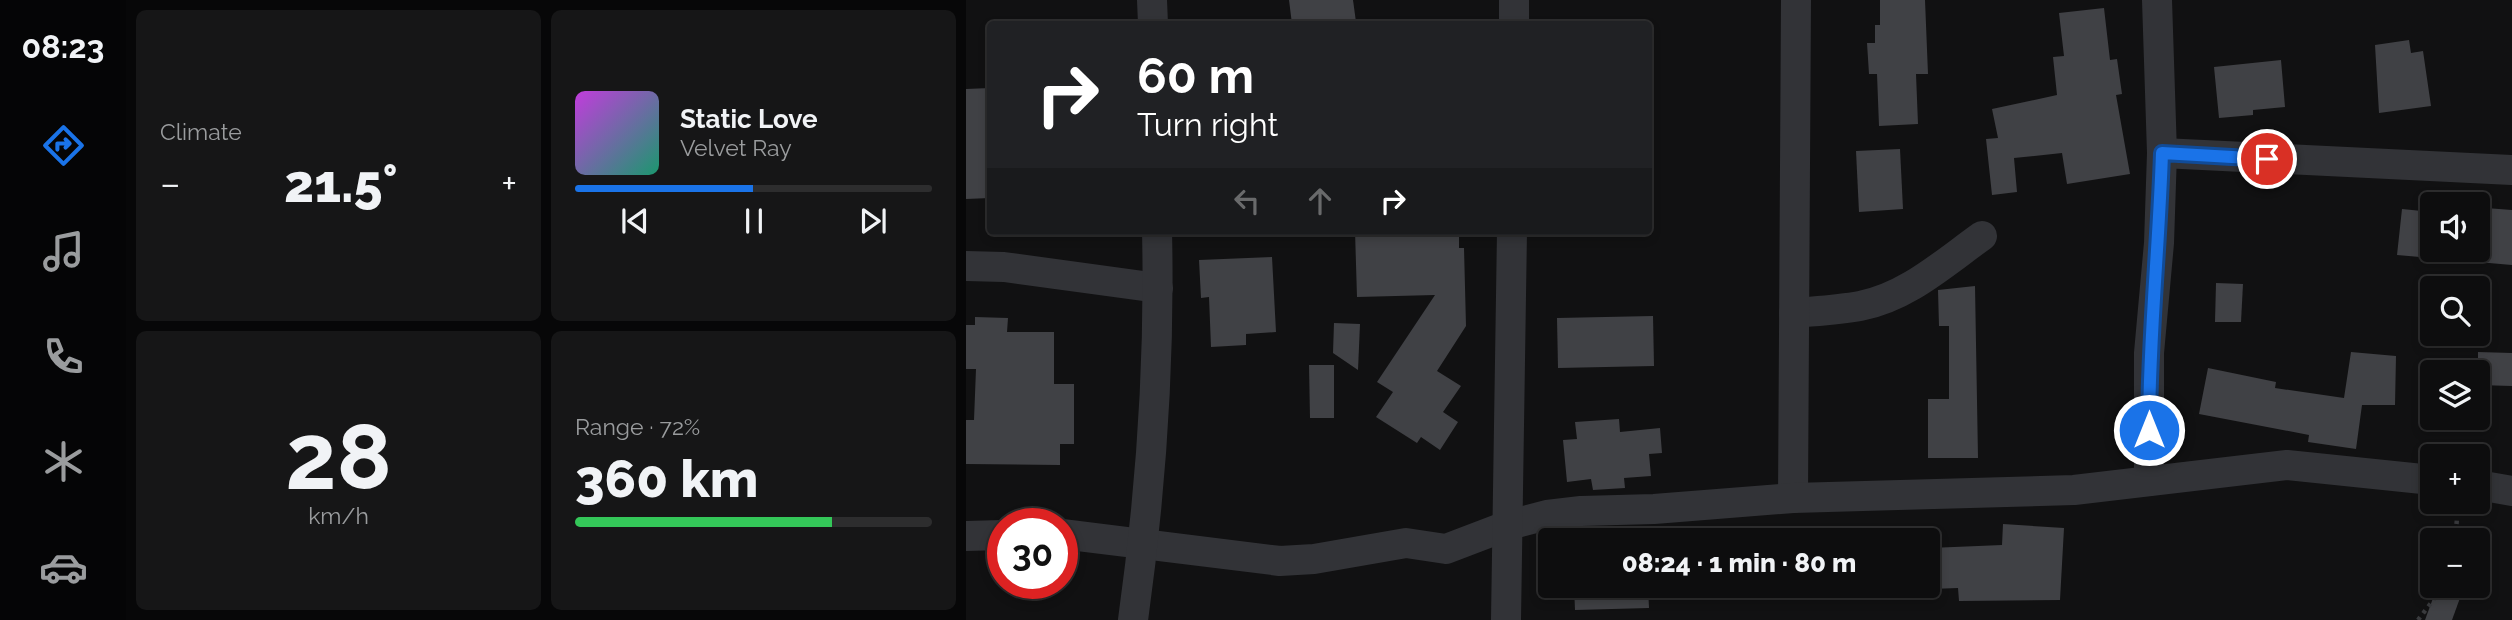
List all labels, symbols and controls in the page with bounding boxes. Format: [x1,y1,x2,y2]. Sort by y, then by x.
text: 08:23 [22,28,104,65]
text: 60 m [1137,47,1254,104]
icon: right [1022,49,1113,140]
text: Static Love [680,104,818,134]
text: Turn right [1137,106,1278,143]
text: Climate [160,118,242,145]
icon: directions [39,121,88,170]
pin [2237,129,2297,189]
text: Velvet Ray [680,134,792,161]
icon: arrive [2248,140,2286,178]
text: 21.5° [284,153,398,214]
text: − [160,161,180,206]
text: + [501,161,517,206]
icon: left [1228,182,1266,220]
icon: ahead [1301,182,1339,220]
icon: right [1374,182,1412,220]
map controls [2420,192,2490,598]
button: sound [2420,192,2490,262]
icon: previous [616,202,654,240]
icon: pause [735,202,773,240]
icon: next [854,202,892,240]
icon: music [39,227,88,276]
button: search [2420,276,2490,346]
icon: phone [39,332,88,381]
button: layers [2420,360,2490,430]
position arrow [2112,393,2186,467]
text: 28 [285,403,392,510]
text: Range · 72% [575,413,700,440]
icon: climate [39,437,88,486]
button: + [2420,444,2490,514]
text: 360 km [575,448,758,509]
text: km/h [308,502,369,529]
speed limit sign: 30 [987,508,1078,599]
button: − [2420,528,2490,598]
icon: car [39,543,88,592]
text: 08:24 · 1 min · 80 m [1622,548,1856,578]

